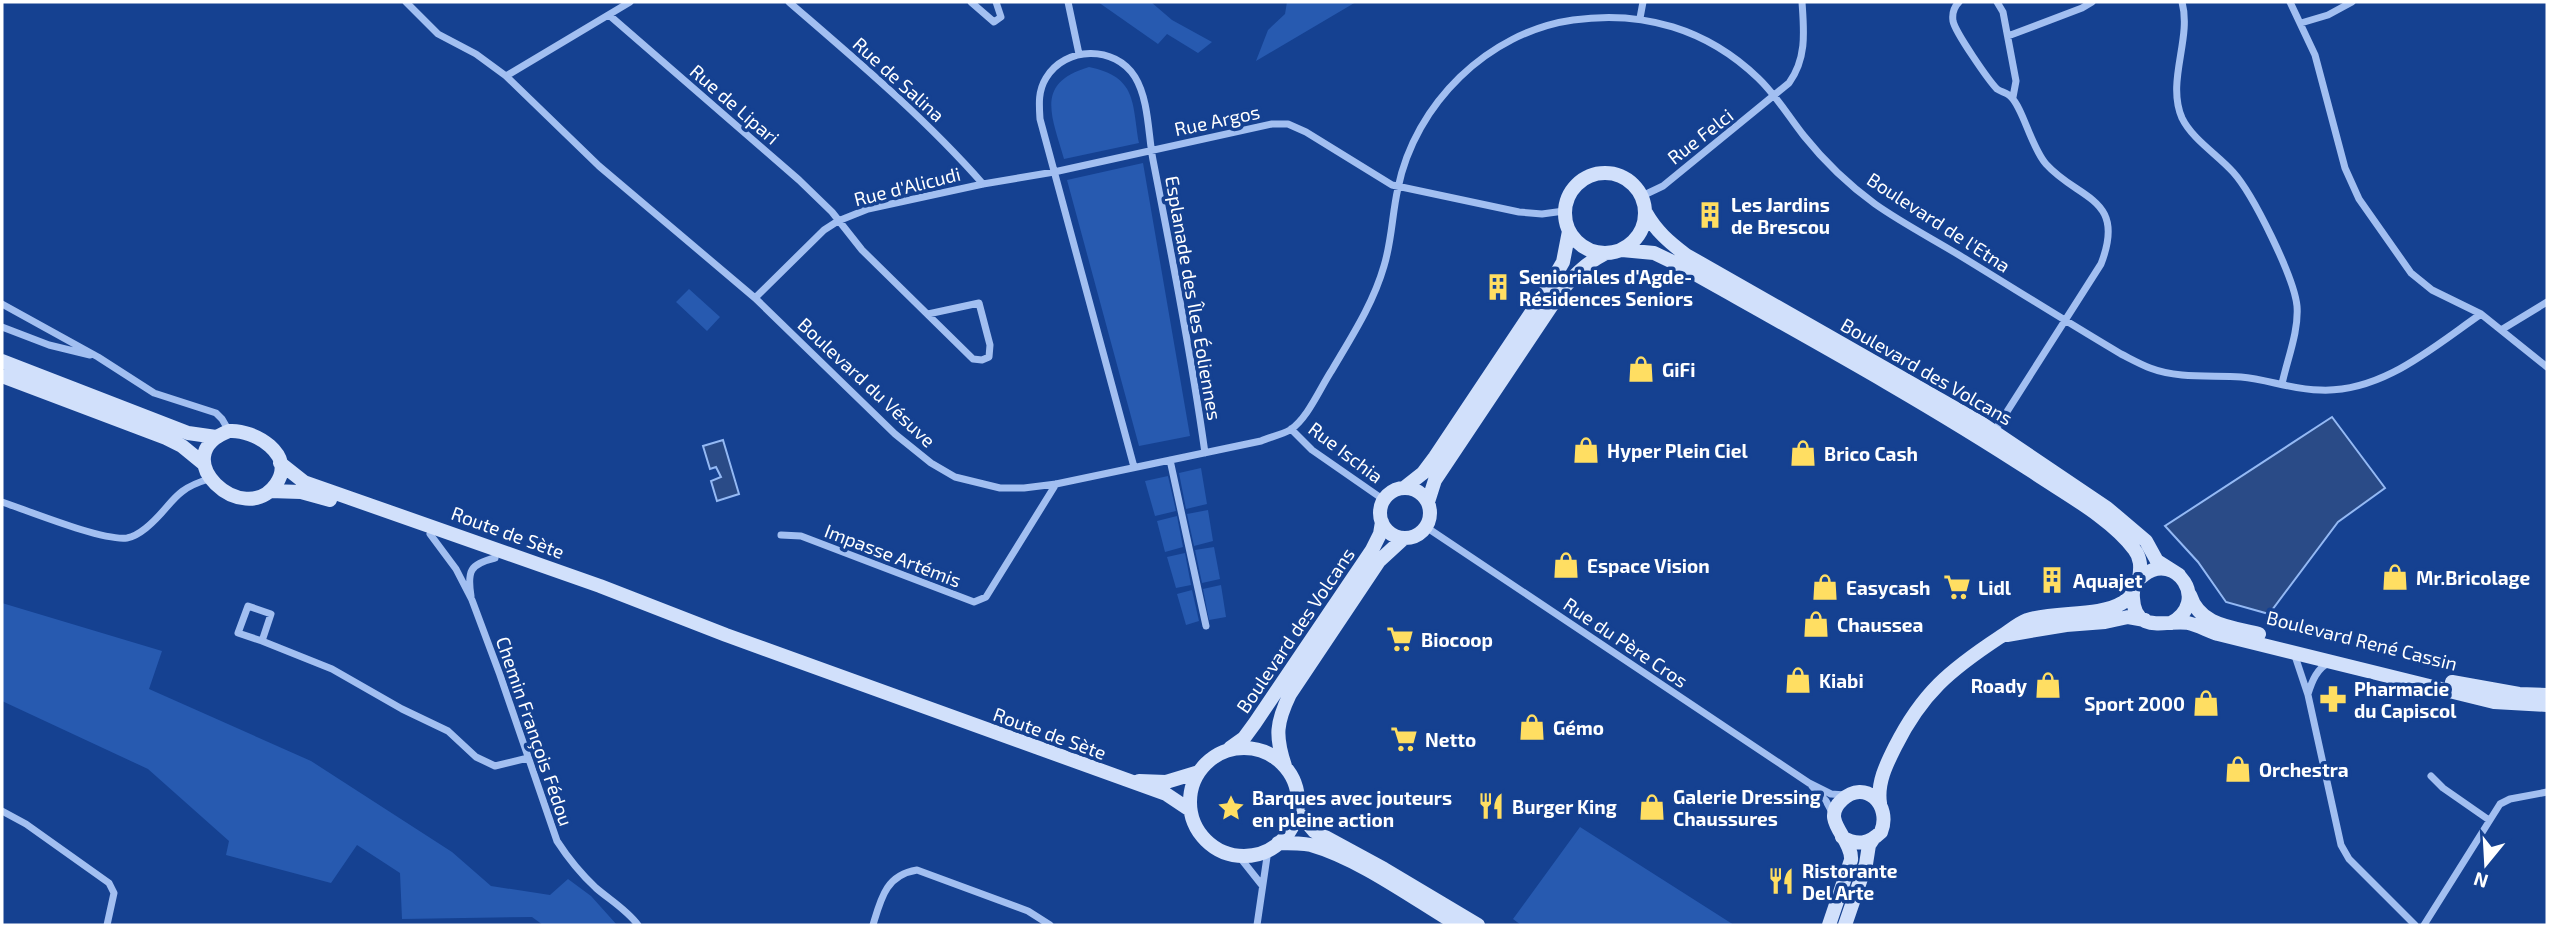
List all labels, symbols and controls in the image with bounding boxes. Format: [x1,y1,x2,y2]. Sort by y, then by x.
street label: Rue de Salina [848,32,950,126]
street label: Rue de Lipari [686,59,784,149]
street label: Rue Argos [1172,100,1262,140]
street label: Rue Felci [1663,103,1737,169]
street label: Rue d'Alicudi [851,162,963,210]
street label: Boulevard de l'Etna [1863,167,2015,277]
street label: Esplanade des Îles Éoliennes [1161,174,1227,422]
place label: Les Jardins de Brescou [1731,193,1830,238]
building icon: Les Jardins de Brescou [1695,200,1725,230]
place label: Senioriales d'Agde- Résidences Seniors [1519,265,1693,310]
building icon: Senioriales d'Agde- Résidences Seniors [1483,272,1513,302]
street label: Boulevard du Vésuve [794,312,940,452]
street label: Boulevard des Volcans [1837,312,2017,430]
shop icon: GiFi [1626,354,1656,384]
place label: GiFi [1662,358,1695,381]
street label: Rue Ischia [1304,417,1388,487]
shop icon: Hyper Plein Ciel [1571,435,1601,465]
shop icon: Brico Cash [1788,438,1818,468]
place label: Hyper Plein Ciel [1607,439,1748,463]
place label: Brico Cash [1824,442,1918,465]
street label: Route de Sète [448,501,568,563]
street label: Impasse Artémis [822,518,964,592]
street label: Boulevard des Volcans [1231,543,1359,717]
shop icon: Espace Vision [1551,550,1581,580]
place label: Espace Vision [1587,554,1710,577]
shop icon: Mr.Bricolage [2380,562,2410,592]
building icon: Aquajet [2037,565,2067,595]
place label: Mr.Bricolage [2416,566,2530,589]
place label: Aquajet [2073,569,2143,592]
shop icon: Easycash [1810,572,1840,602]
supermarket icon: Lidl [1942,572,1972,602]
place label: Easycash [1846,576,1930,600]
place label: Lidl [1978,576,2012,599]
street label: Rue du Père Cros [1560,592,1692,692]
street label: Boulevard René Cassin [2264,605,2460,675]
shop icon: Chaussea [1801,609,1831,639]
place label: Chaussea [1837,613,1923,636]
supermarket icon: Biocoop [1385,624,1415,654]
place label: Biocoop [1421,628,1493,651]
street label: Chemin François Fédou [491,633,578,829]
shop icon: Kiabi [1783,665,1813,695]
place label: Kiabi [1819,669,1864,692]
shop icon: Roady [2033,670,2063,700]
place label: Roady [1971,674,2027,698]
place label: Pharmacie du Capiscol [2354,677,2457,722]
pharmacy icon: Pharmacie du Capiscol [2318,684,2348,714]
shop icon: Sport 2000 [2191,688,2221,718]
place label: Sport 2000 [2084,692,2185,715]
street label: Route de Sète [990,702,1110,764]
shop icon: Gémo [1517,712,1547,742]
place label: Gémo [1553,716,1604,739]
supermarket icon: Netto [1389,724,1419,754]
place label: Netto [1425,728,1476,751]
shop icon: Orchestra [2223,754,2253,784]
place label: Orchestra [2259,758,2349,781]
place label: Galerie Dressing Chaussures [1673,785,1821,830]
place label: Barques avec jouteurs en pleine action [1252,786,1452,831]
restaurant icon: Burger King [1476,791,1506,821]
shop icon: Galerie Dressing Chaussures [1637,792,1667,822]
place icon: Barques avec jouteurs en pleine action [1216,793,1246,823]
place label: Burger King [1512,795,1617,818]
north arrow [2451,829,2521,899]
place label: Ristorante Del Arte [1802,859,1898,904]
restaurant icon: Ristorante Del Arte [1766,866,1796,896]
text: N [2471,868,2491,894]

